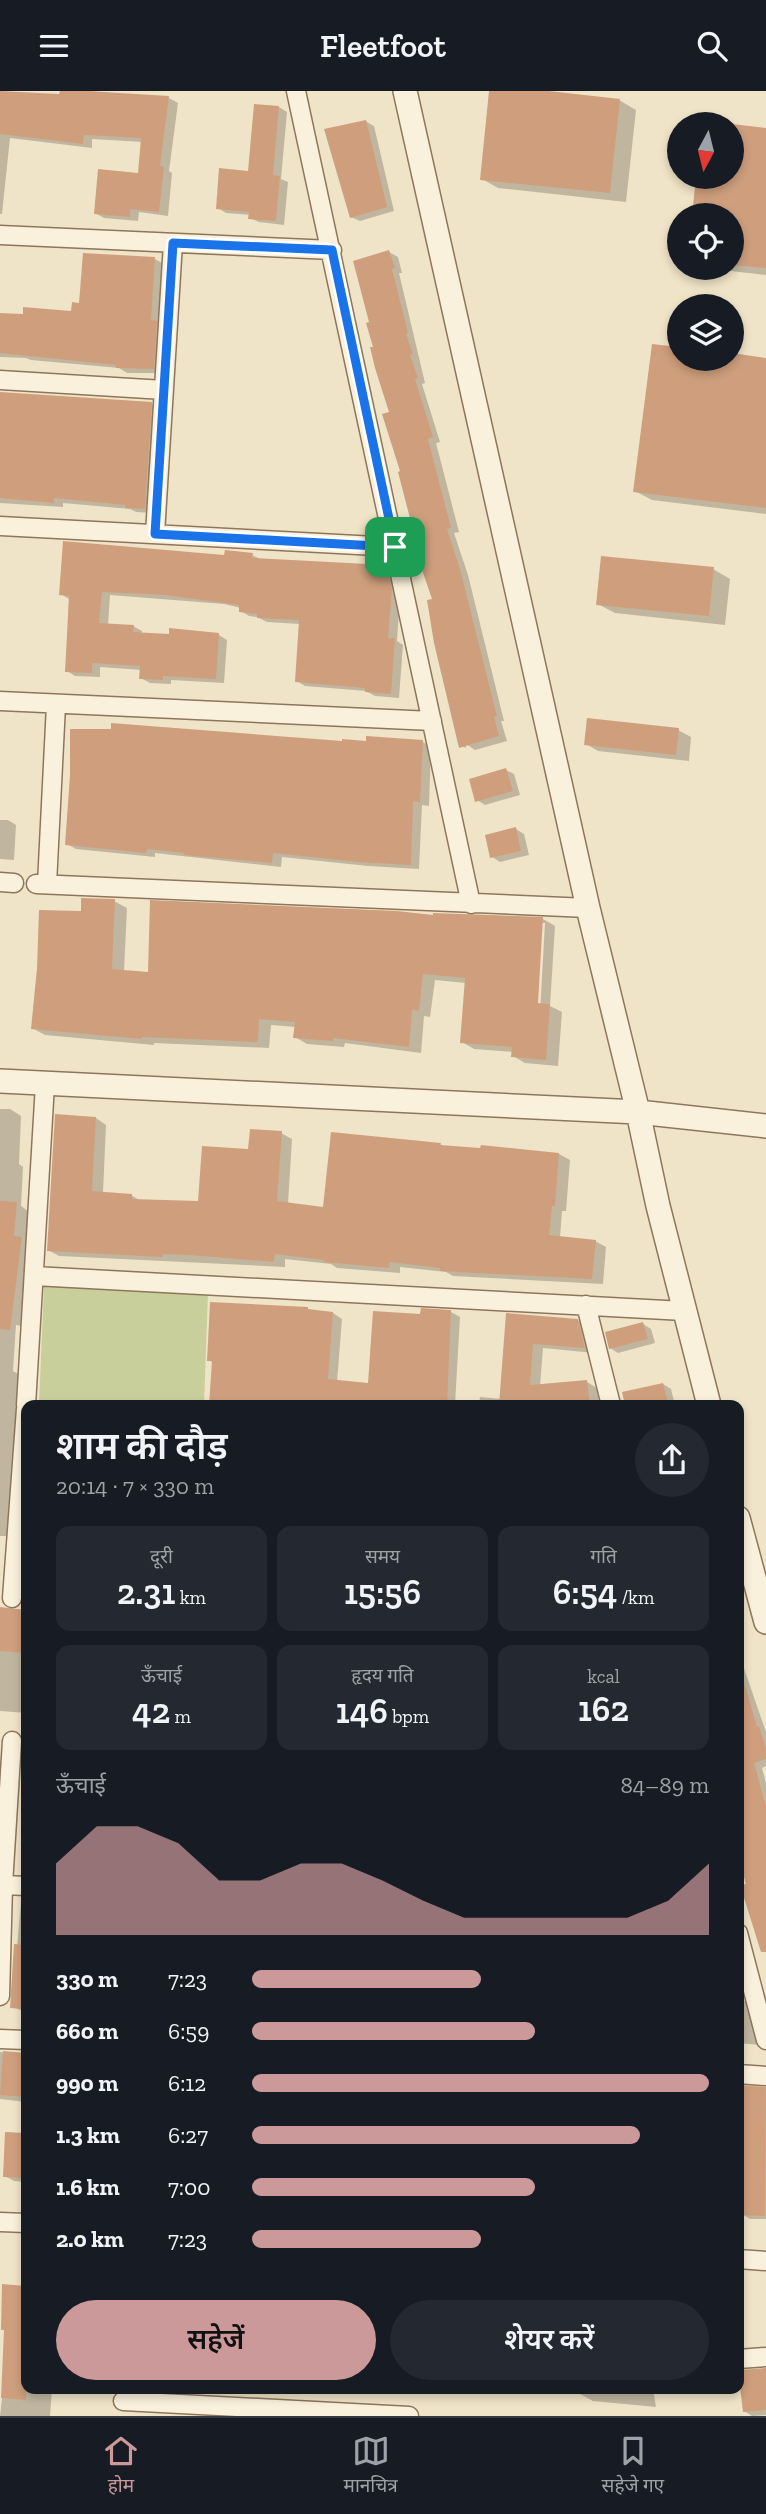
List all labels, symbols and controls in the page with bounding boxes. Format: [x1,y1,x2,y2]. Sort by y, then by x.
icon: menu [35,27,73,65]
text: Fleetfoot [320,27,446,65]
icon: search [693,27,731,65]
north arrow [667,112,744,189]
map controls [667,112,744,371]
button: locate [667,203,744,280]
button: layers [667,294,744,371]
pin [365,517,425,577]
icon: arrive [376,528,414,566]
text: शाम की दौड़ [56,1423,228,1469]
button: share [635,1423,709,1497]
text: 20:14 · 7 × 330 m [56,1472,214,1500]
text: दूरी [150,1545,173,1568]
text: समय [365,1545,400,1568]
text: गति [590,1545,617,1568]
text: 2.31 [117,1571,175,1613]
text: 15:56 [344,1571,421,1613]
text: 6:54 [553,1571,617,1613]
text: km [175,1586,206,1609]
text: /km [617,1586,654,1609]
text: ऊँचाई [141,1664,182,1687]
text: हृदय गति [351,1664,414,1687]
text: kcal [587,1665,620,1688]
text: 162 [578,1688,629,1730]
text: 42 [132,1690,170,1732]
text: 146 [336,1690,388,1732]
text: m [170,1705,191,1728]
text: bpm [388,1705,429,1728]
text: ऊँचाई [56,1771,106,1799]
text: 84–89 m [620,1771,709,1799]
text: 330 m [56,1965,118,1993]
text: 7:23 [168,1965,207,1993]
text: 660 m [56,2017,118,2045]
text: 6:59 [168,2017,209,2045]
text: 990 m [56,2069,118,2097]
text: 6:12 [168,2069,206,2097]
text: 1.3 km [56,2121,120,2149]
text: 6:27 [168,2121,208,2149]
text: 1.6 km [56,2173,120,2201]
text: 7:00 [168,2173,210,2201]
text: 2.0 km [56,2225,124,2253]
text: 7:23 [168,2225,207,2253]
button: सहेजें [56,2300,376,2380]
button: शेयर करें [390,2300,709,2380]
tab: होम [102,2432,140,2500]
tab: मानचित्र [344,2432,398,2500]
tab: सहेजे गए [602,2432,664,2500]

